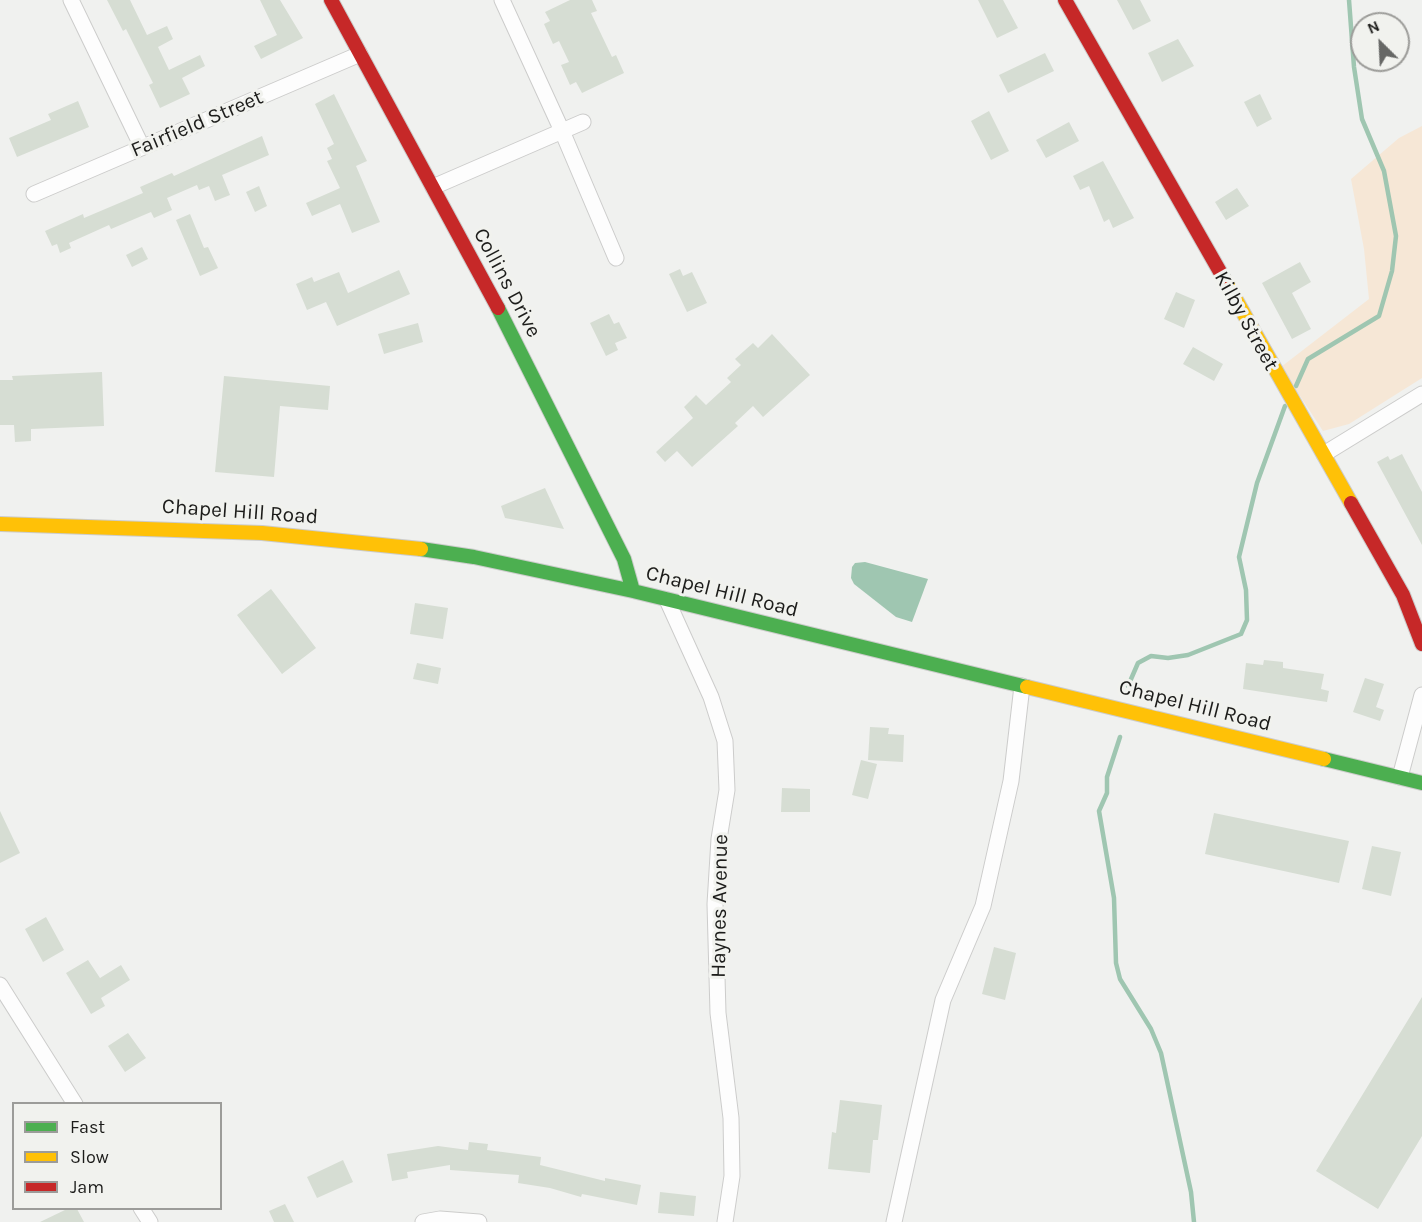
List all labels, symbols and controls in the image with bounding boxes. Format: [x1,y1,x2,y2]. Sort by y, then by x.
north arrow [1350,12,1410,72]
text: N [1364,16,1382,38]
street label: Fairfield Street [127,85,267,163]
street label: Collins Drive [468,224,546,342]
street label: Kilby Street [1208,267,1284,375]
street label: Chapel Hill Road [161,494,319,530]
street label: Chapel Hill Road [643,561,801,623]
street label: Chapel Hill Road [1116,675,1274,737]
street label: Haynes Avenue [706,834,734,978]
legend [12,1102,222,1210]
text: Fast [70,1116,105,1138]
text: Slow [70,1146,109,1168]
text: Jam [70,1176,104,1198]

